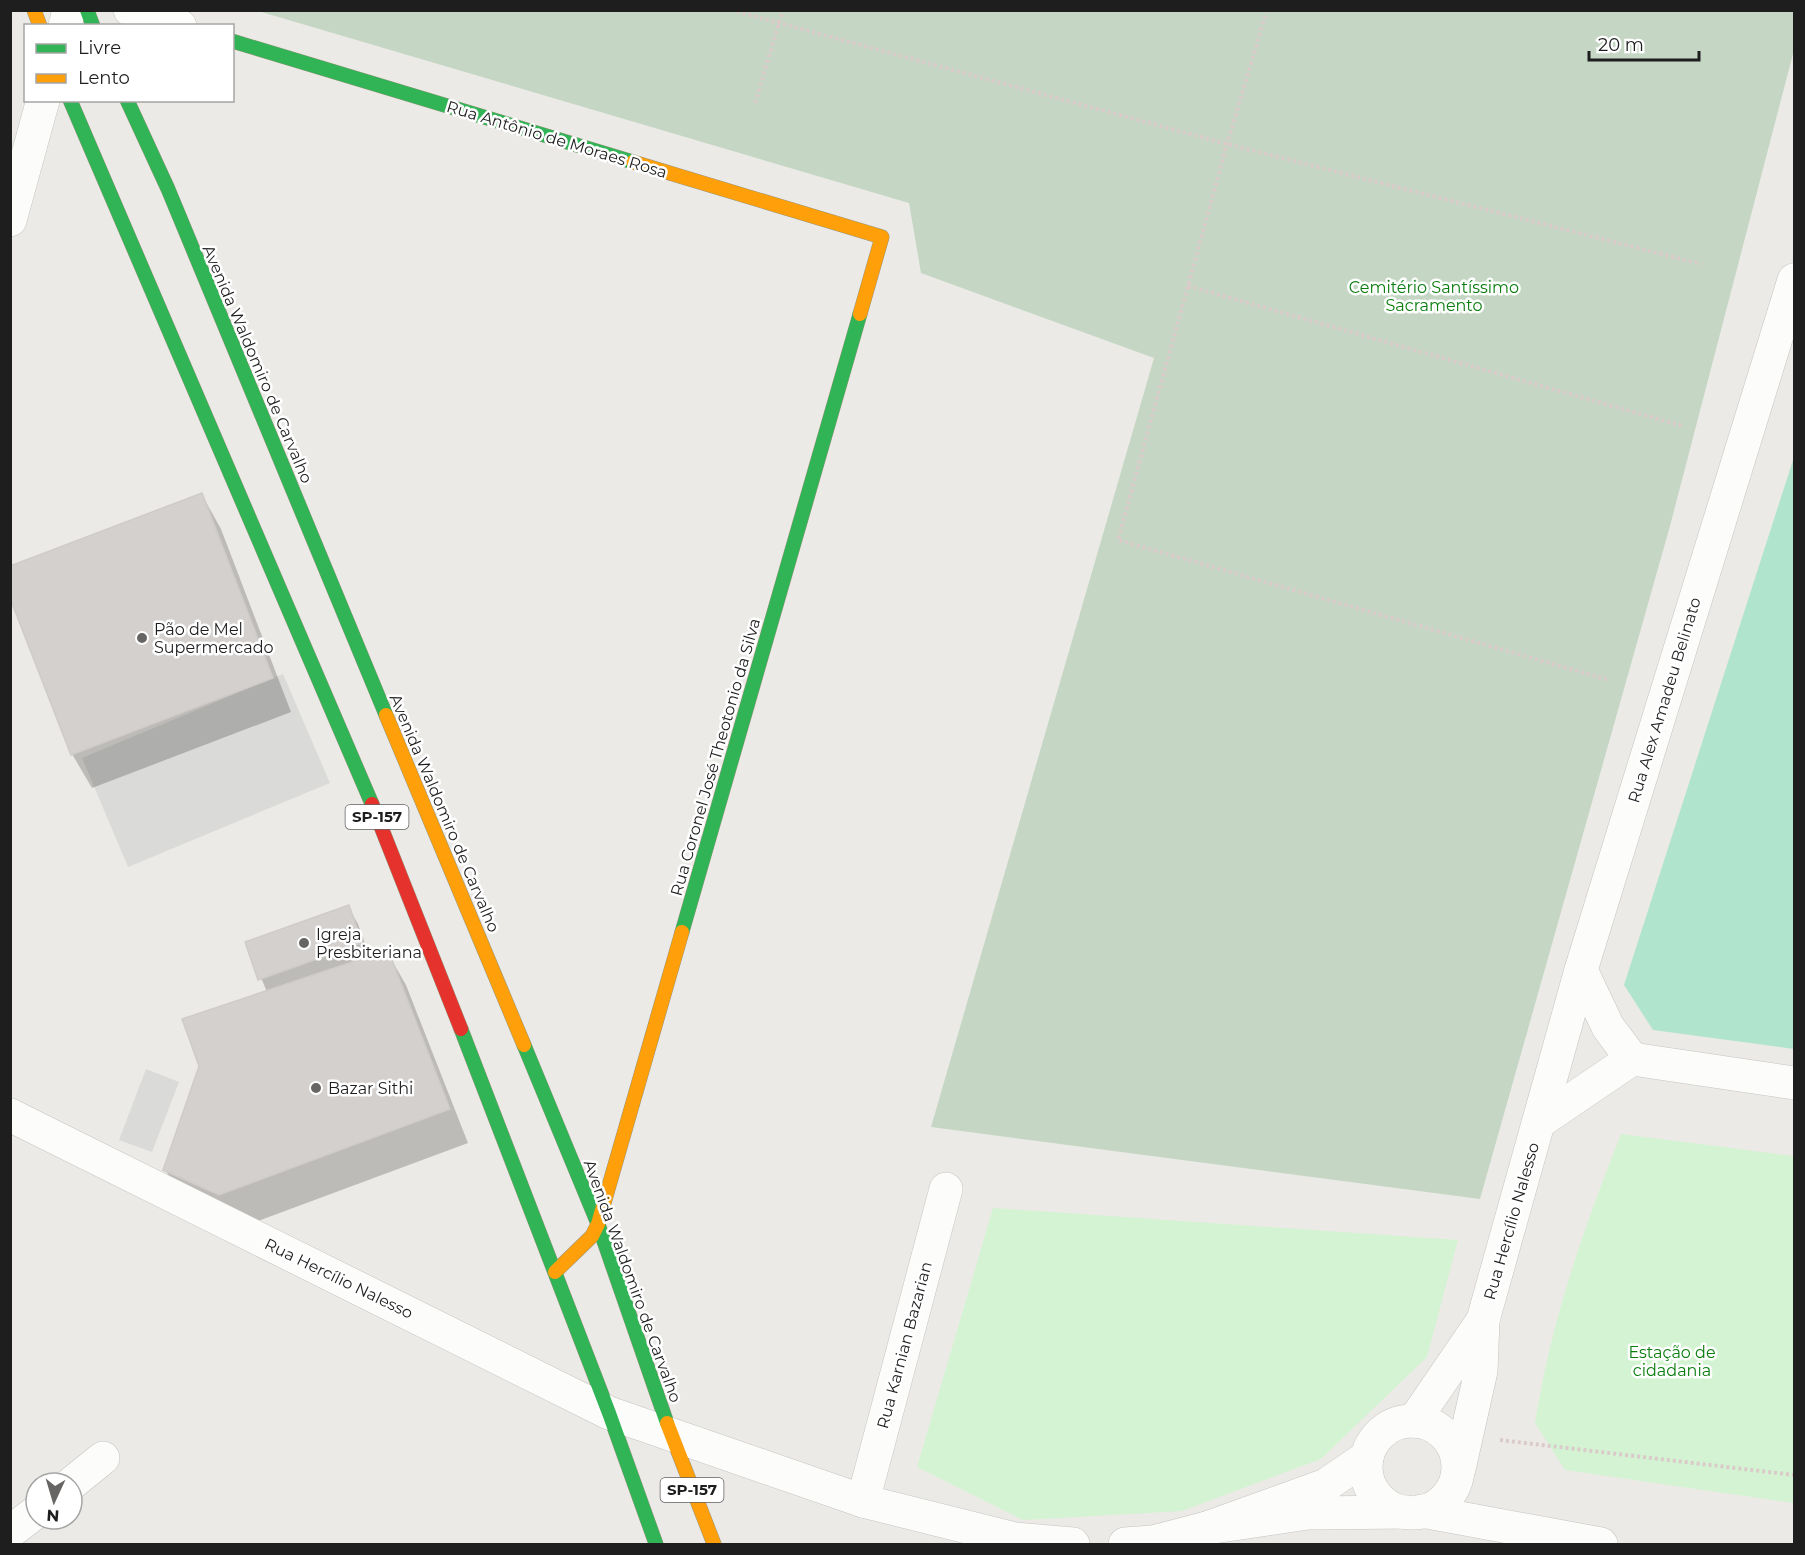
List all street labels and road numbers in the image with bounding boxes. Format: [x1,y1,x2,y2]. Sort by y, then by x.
street label: Rua Antônio de Moraes Rosa [444,97,669,182]
street label: Avenida Waldomiro de Carvalho [199,242,316,486]
street label: Rua Alex Amadeu Belinato [1624,595,1705,805]
street label: Rua Coronel José Theotonio da Silva [667,616,764,898]
street label: Avenida Waldomiro de Carvalho [386,691,503,935]
road number: SP-157 [346,805,409,829]
street label: Rua Hercílio Nalesso [1480,1140,1543,1302]
street label: Avenida Waldomiro de Carvalho [580,1157,685,1405]
street label: Rua Hercílio Nalesso [261,1234,416,1323]
street label: Rua Karnian Bazarian [873,1259,936,1431]
road number: SP-157 [660,1478,724,1502]

